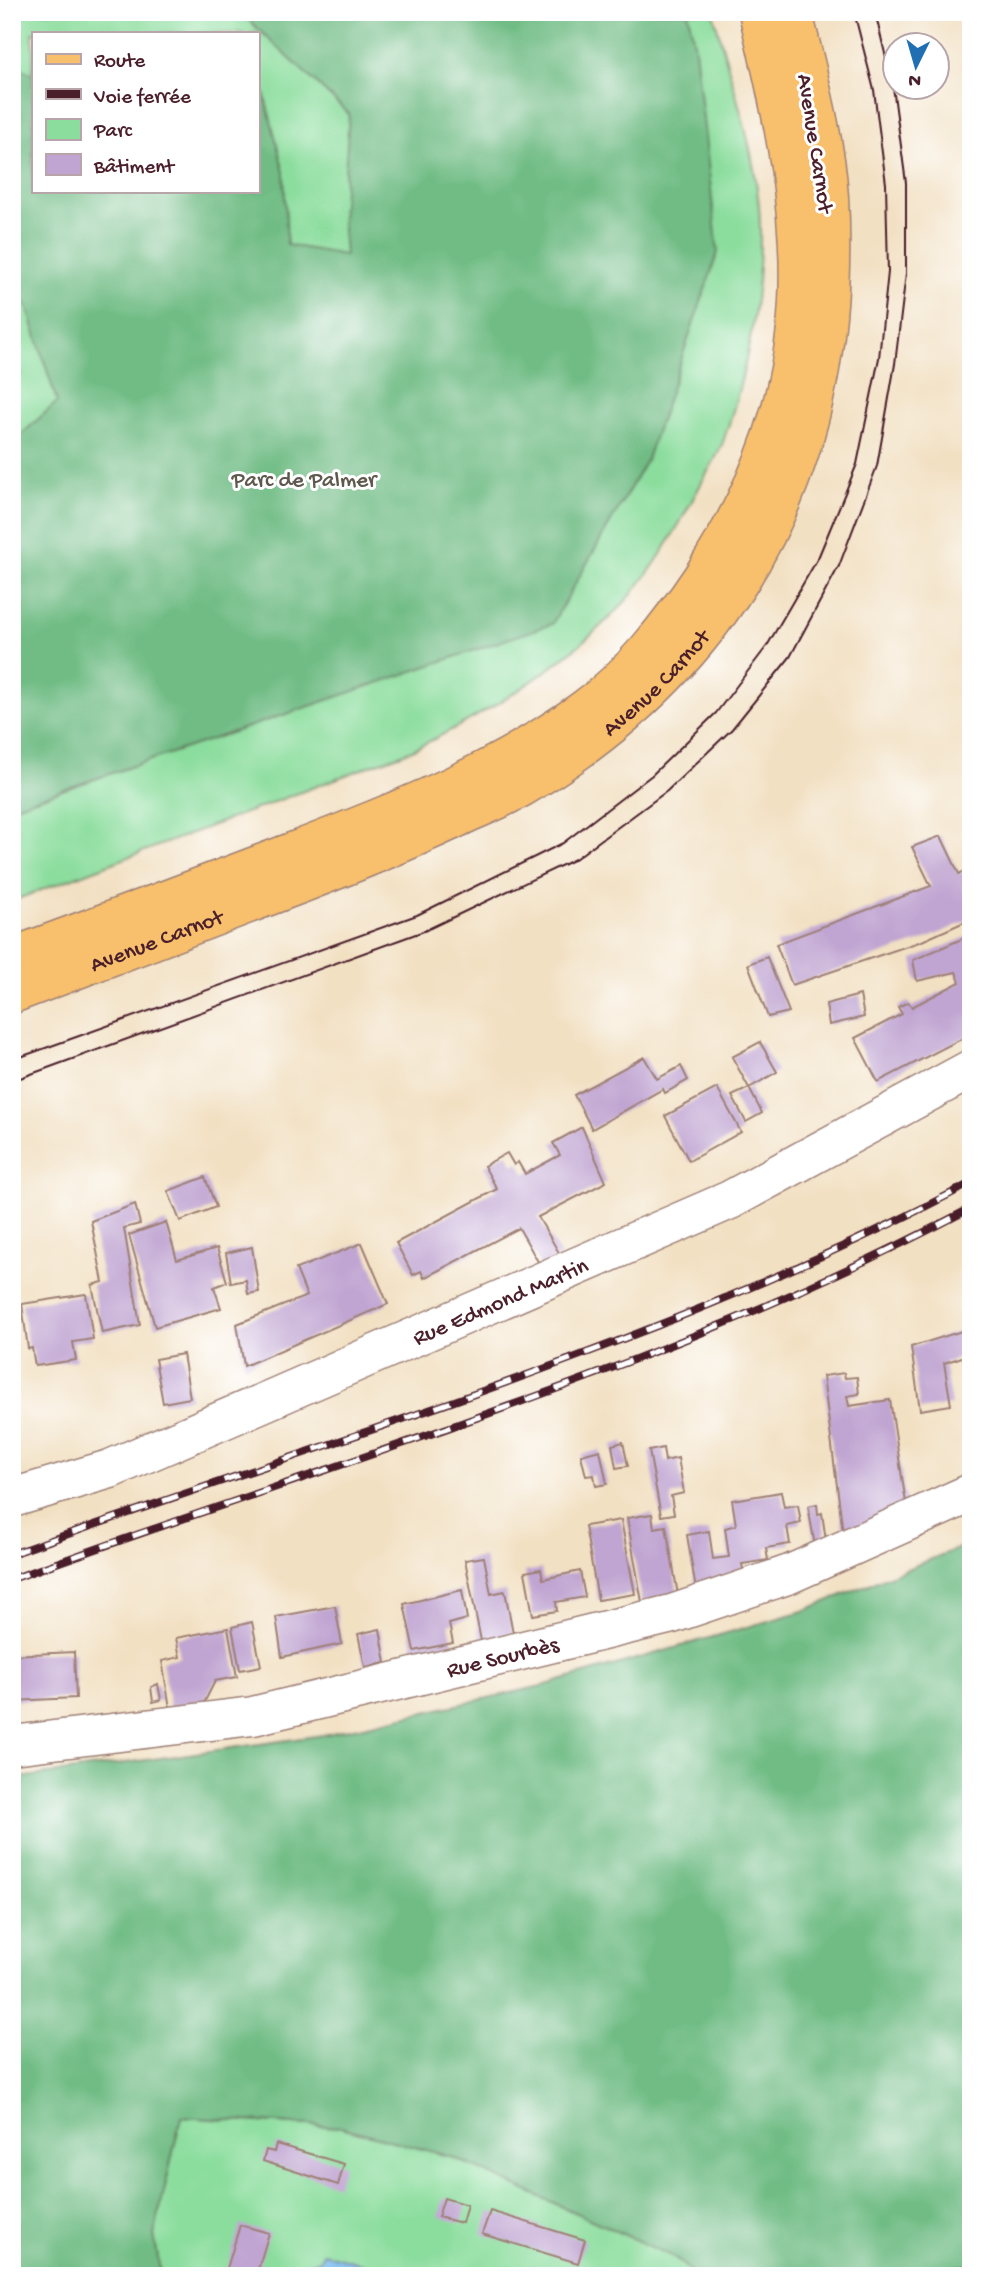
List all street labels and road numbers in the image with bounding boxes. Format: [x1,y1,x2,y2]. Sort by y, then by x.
street label: Avenue Carnot [789,72,838,217]
street label: Avenue Carnot [598,624,718,744]
street label: Avenue Carnot [87,904,229,980]
street label: Rue Edmond Martin [409,1253,593,1353]
street label: Rue Sourbès [444,1632,562,1685]

